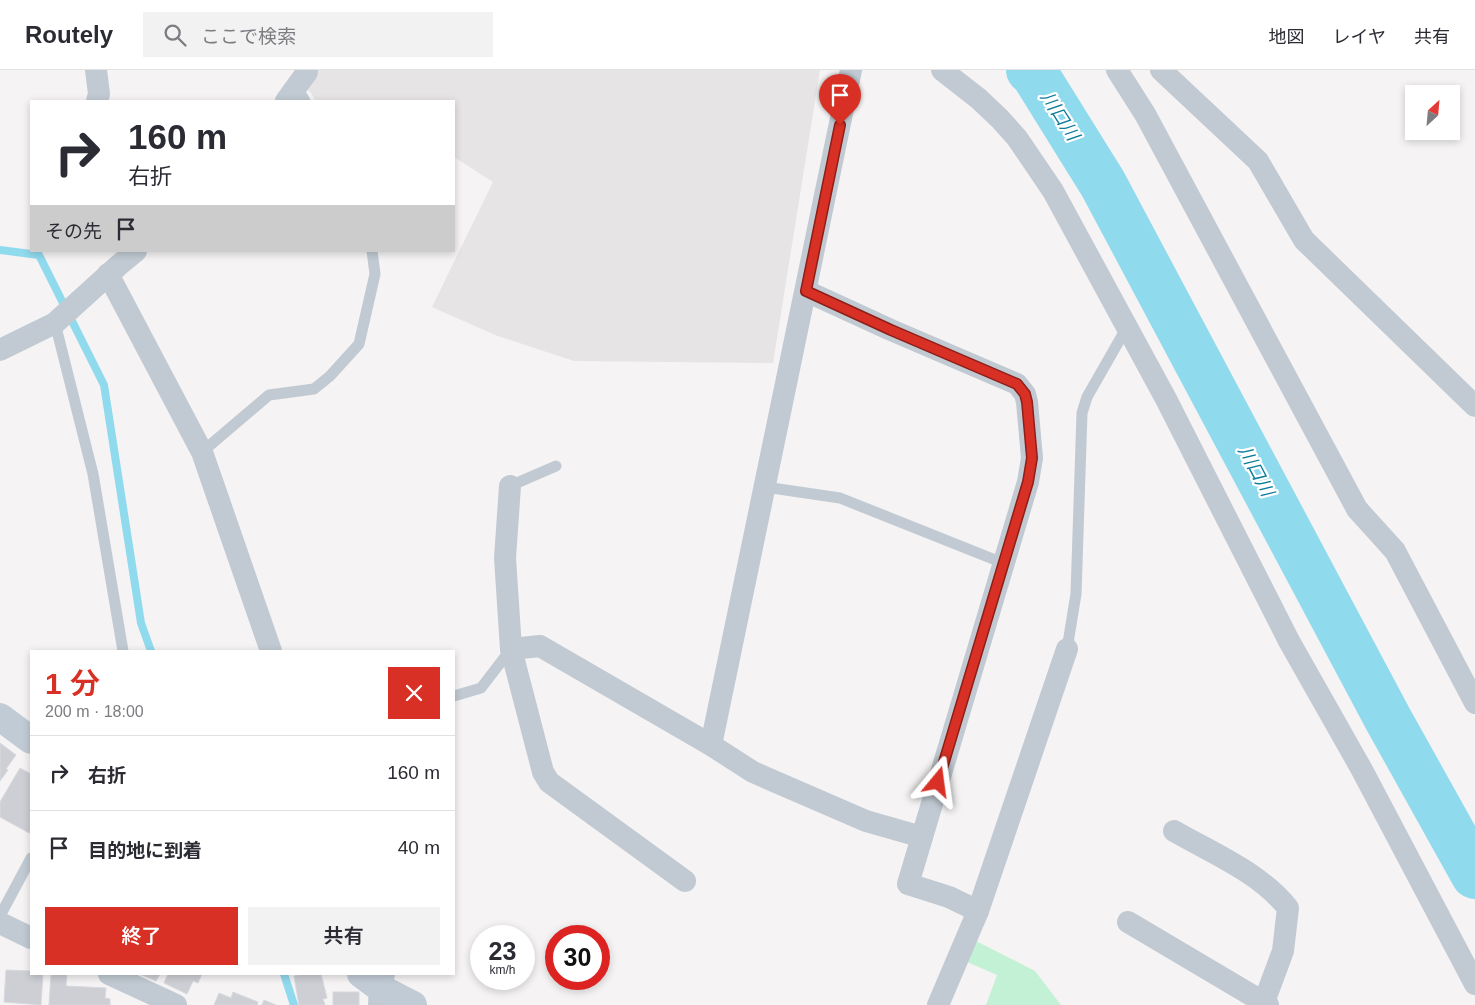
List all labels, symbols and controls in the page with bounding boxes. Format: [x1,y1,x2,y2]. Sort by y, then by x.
search box [143,12,493,57]
text: Routely [25,21,113,48]
icon: search [161,21,189,49]
text: ここで検索 [201,26,296,47]
text: 地図 [1269,27,1305,47]
text: レイヤ [1333,27,1386,47]
text: 共有 [1414,27,1450,47]
pin [819,74,861,125]
icon: arrive [826,81,854,109]
north arrow [1405,85,1460,140]
map controls [1405,85,1460,140]
water label: 川口川 [1037,88,1084,146]
text: 160 m [128,117,227,156]
icon: right [45,120,110,185]
text: 右折 [128,164,172,189]
icon: arrive [112,215,140,243]
text: その先 [45,221,102,242]
water label: 川口川 [1234,442,1278,501]
text: 1 分 [45,667,100,700]
button: close [388,667,440,719]
text: 200 m · 18:00 [45,703,144,720]
position arrow [911,755,963,807]
icon: right [45,759,73,787]
text: 160 m [387,762,440,783]
text: 右折 [88,765,126,786]
icon: arrive [45,834,73,862]
text: 40 m [398,837,440,858]
text: 目的地に到着 [88,840,202,861]
button: 終了 [45,907,238,965]
button: 共有 [248,907,440,965]
speed limit sign: 30 [545,925,610,990]
text: 23 [489,937,516,965]
text: km/h [489,963,516,977]

